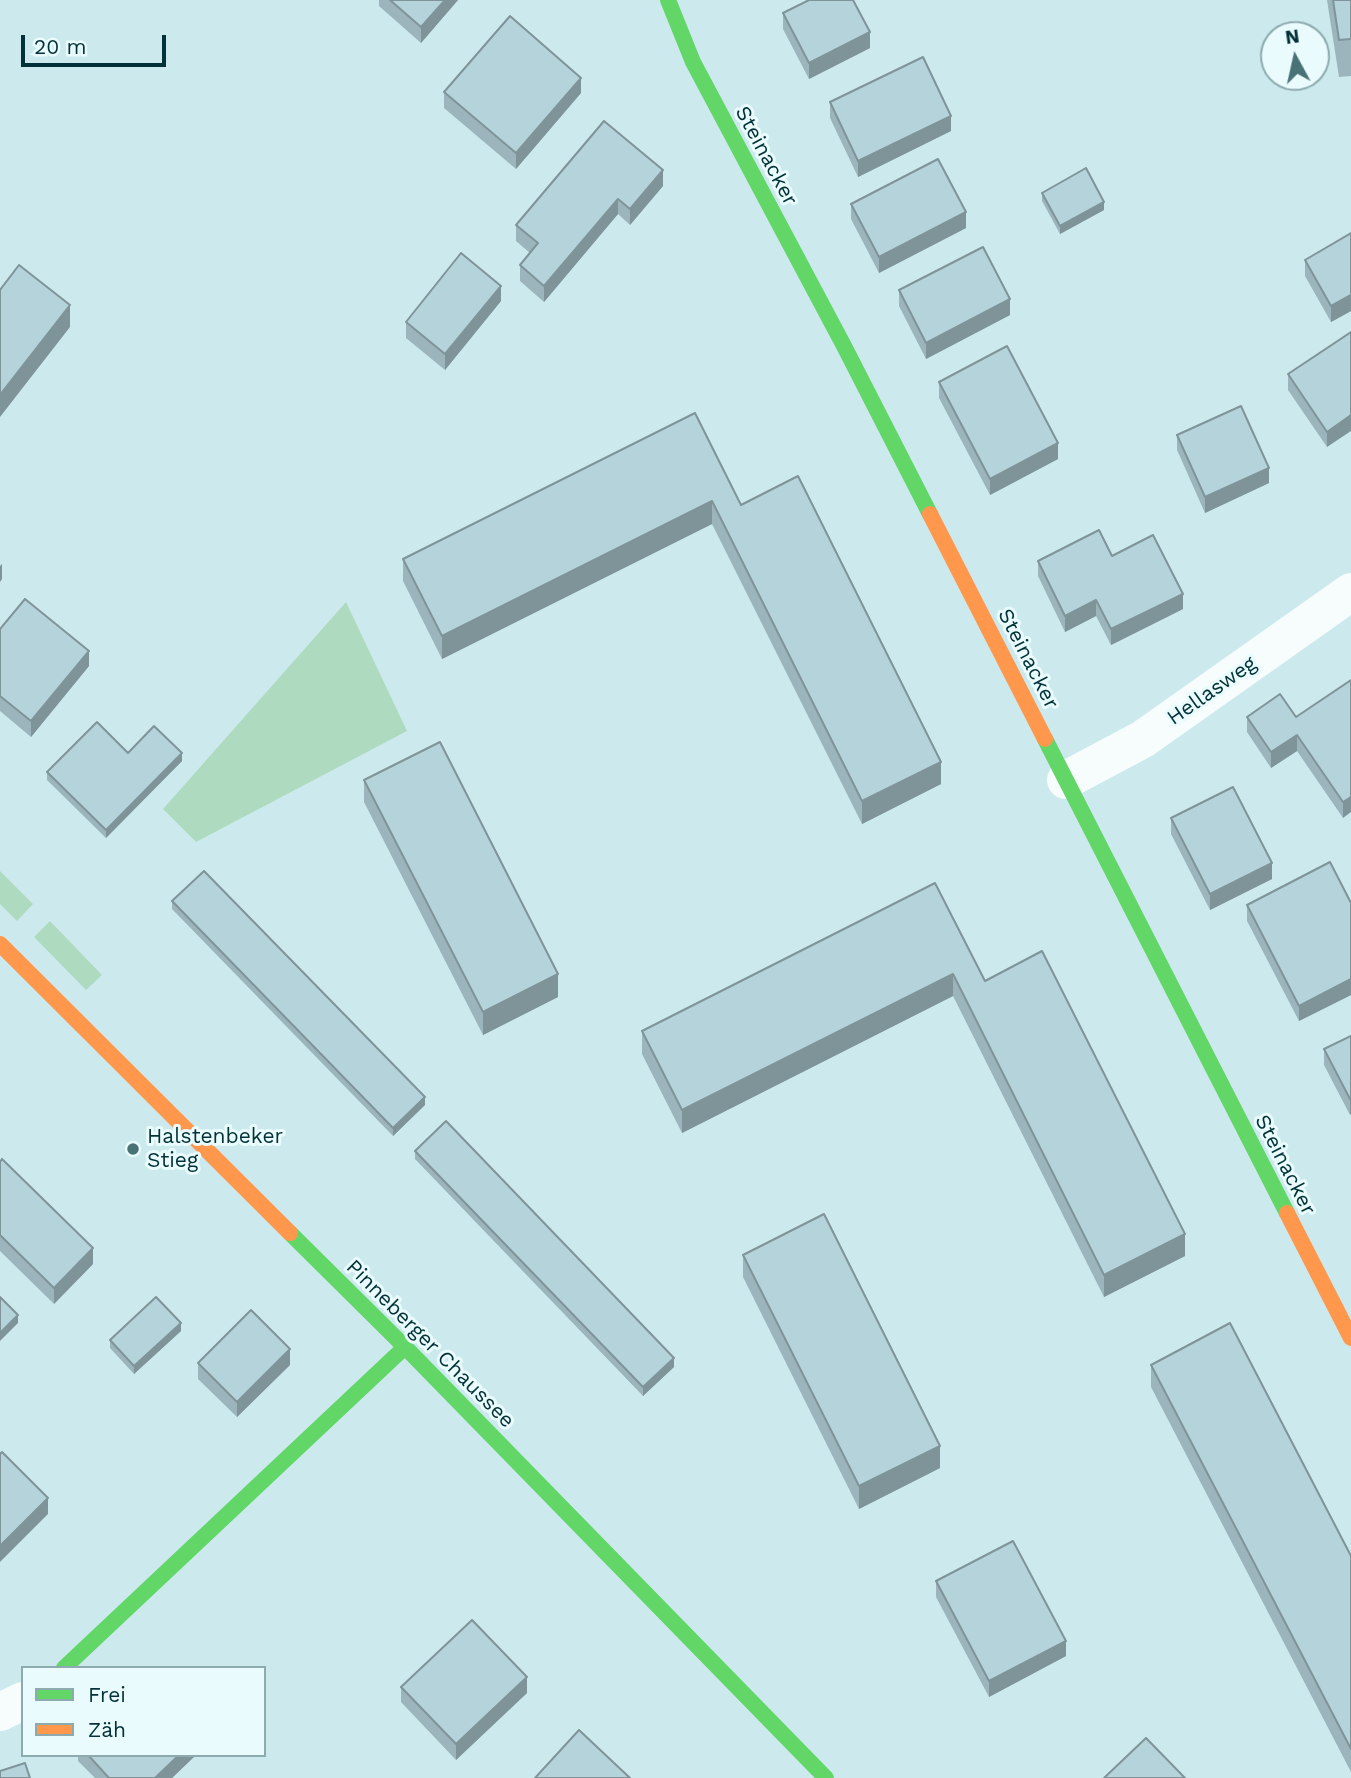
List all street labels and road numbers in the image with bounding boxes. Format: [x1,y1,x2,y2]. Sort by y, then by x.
street label: Steinacker [729,102,803,210]
street label: Steinacker [992,605,1064,713]
street label: Hellasweg [1163,651,1261,731]
street label: Steinacker [1249,1111,1321,1219]
street label: Pinneberger Chaussee [341,1255,519,1433]

